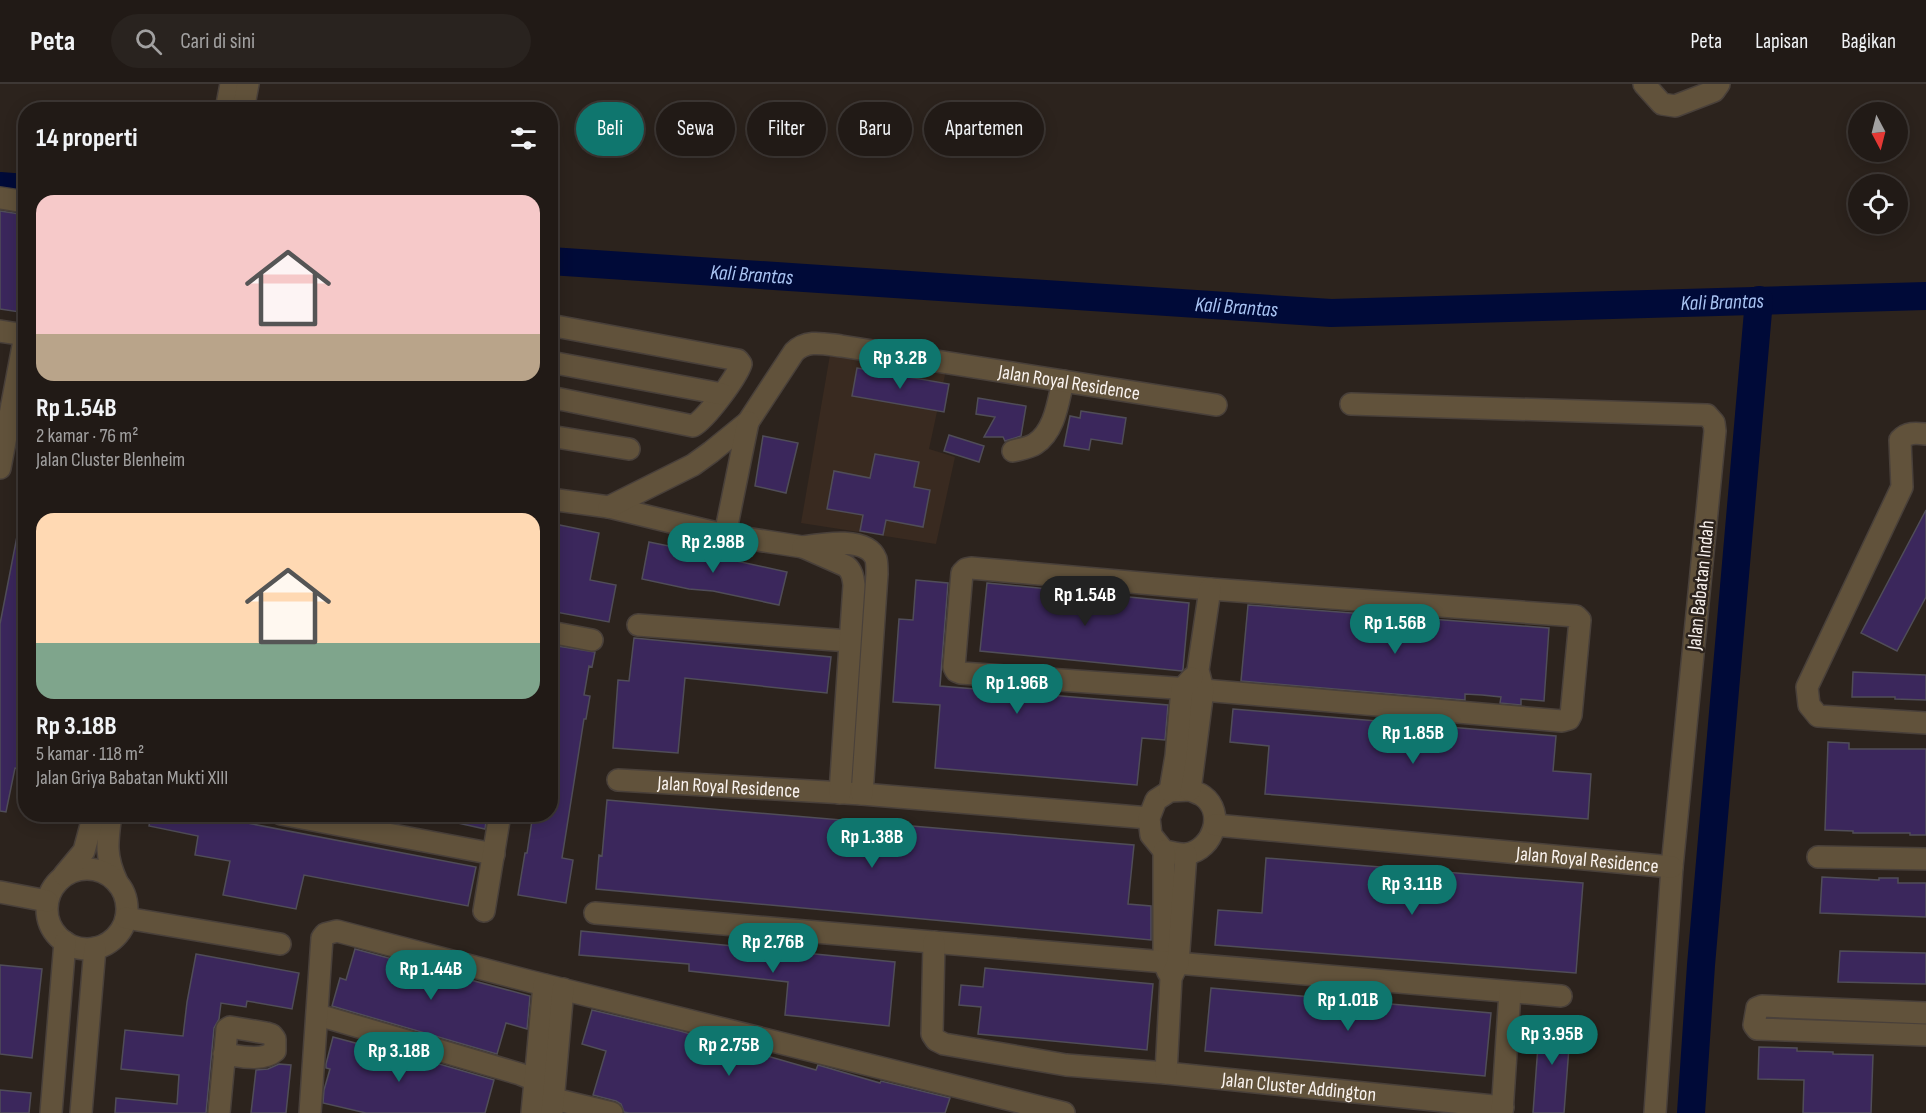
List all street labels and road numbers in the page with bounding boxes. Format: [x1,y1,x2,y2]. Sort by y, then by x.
street label: Jalan Royal Residence [996,360,1142,406]
street label: Jalan Babatan Indah [1682,519,1720,652]
street label: Jalan Royal Residence [656,771,801,803]
street label: Jalan Royal Residence [1514,842,1660,879]
street label: Jalan Cluster Addington [1220,1068,1377,1107]

